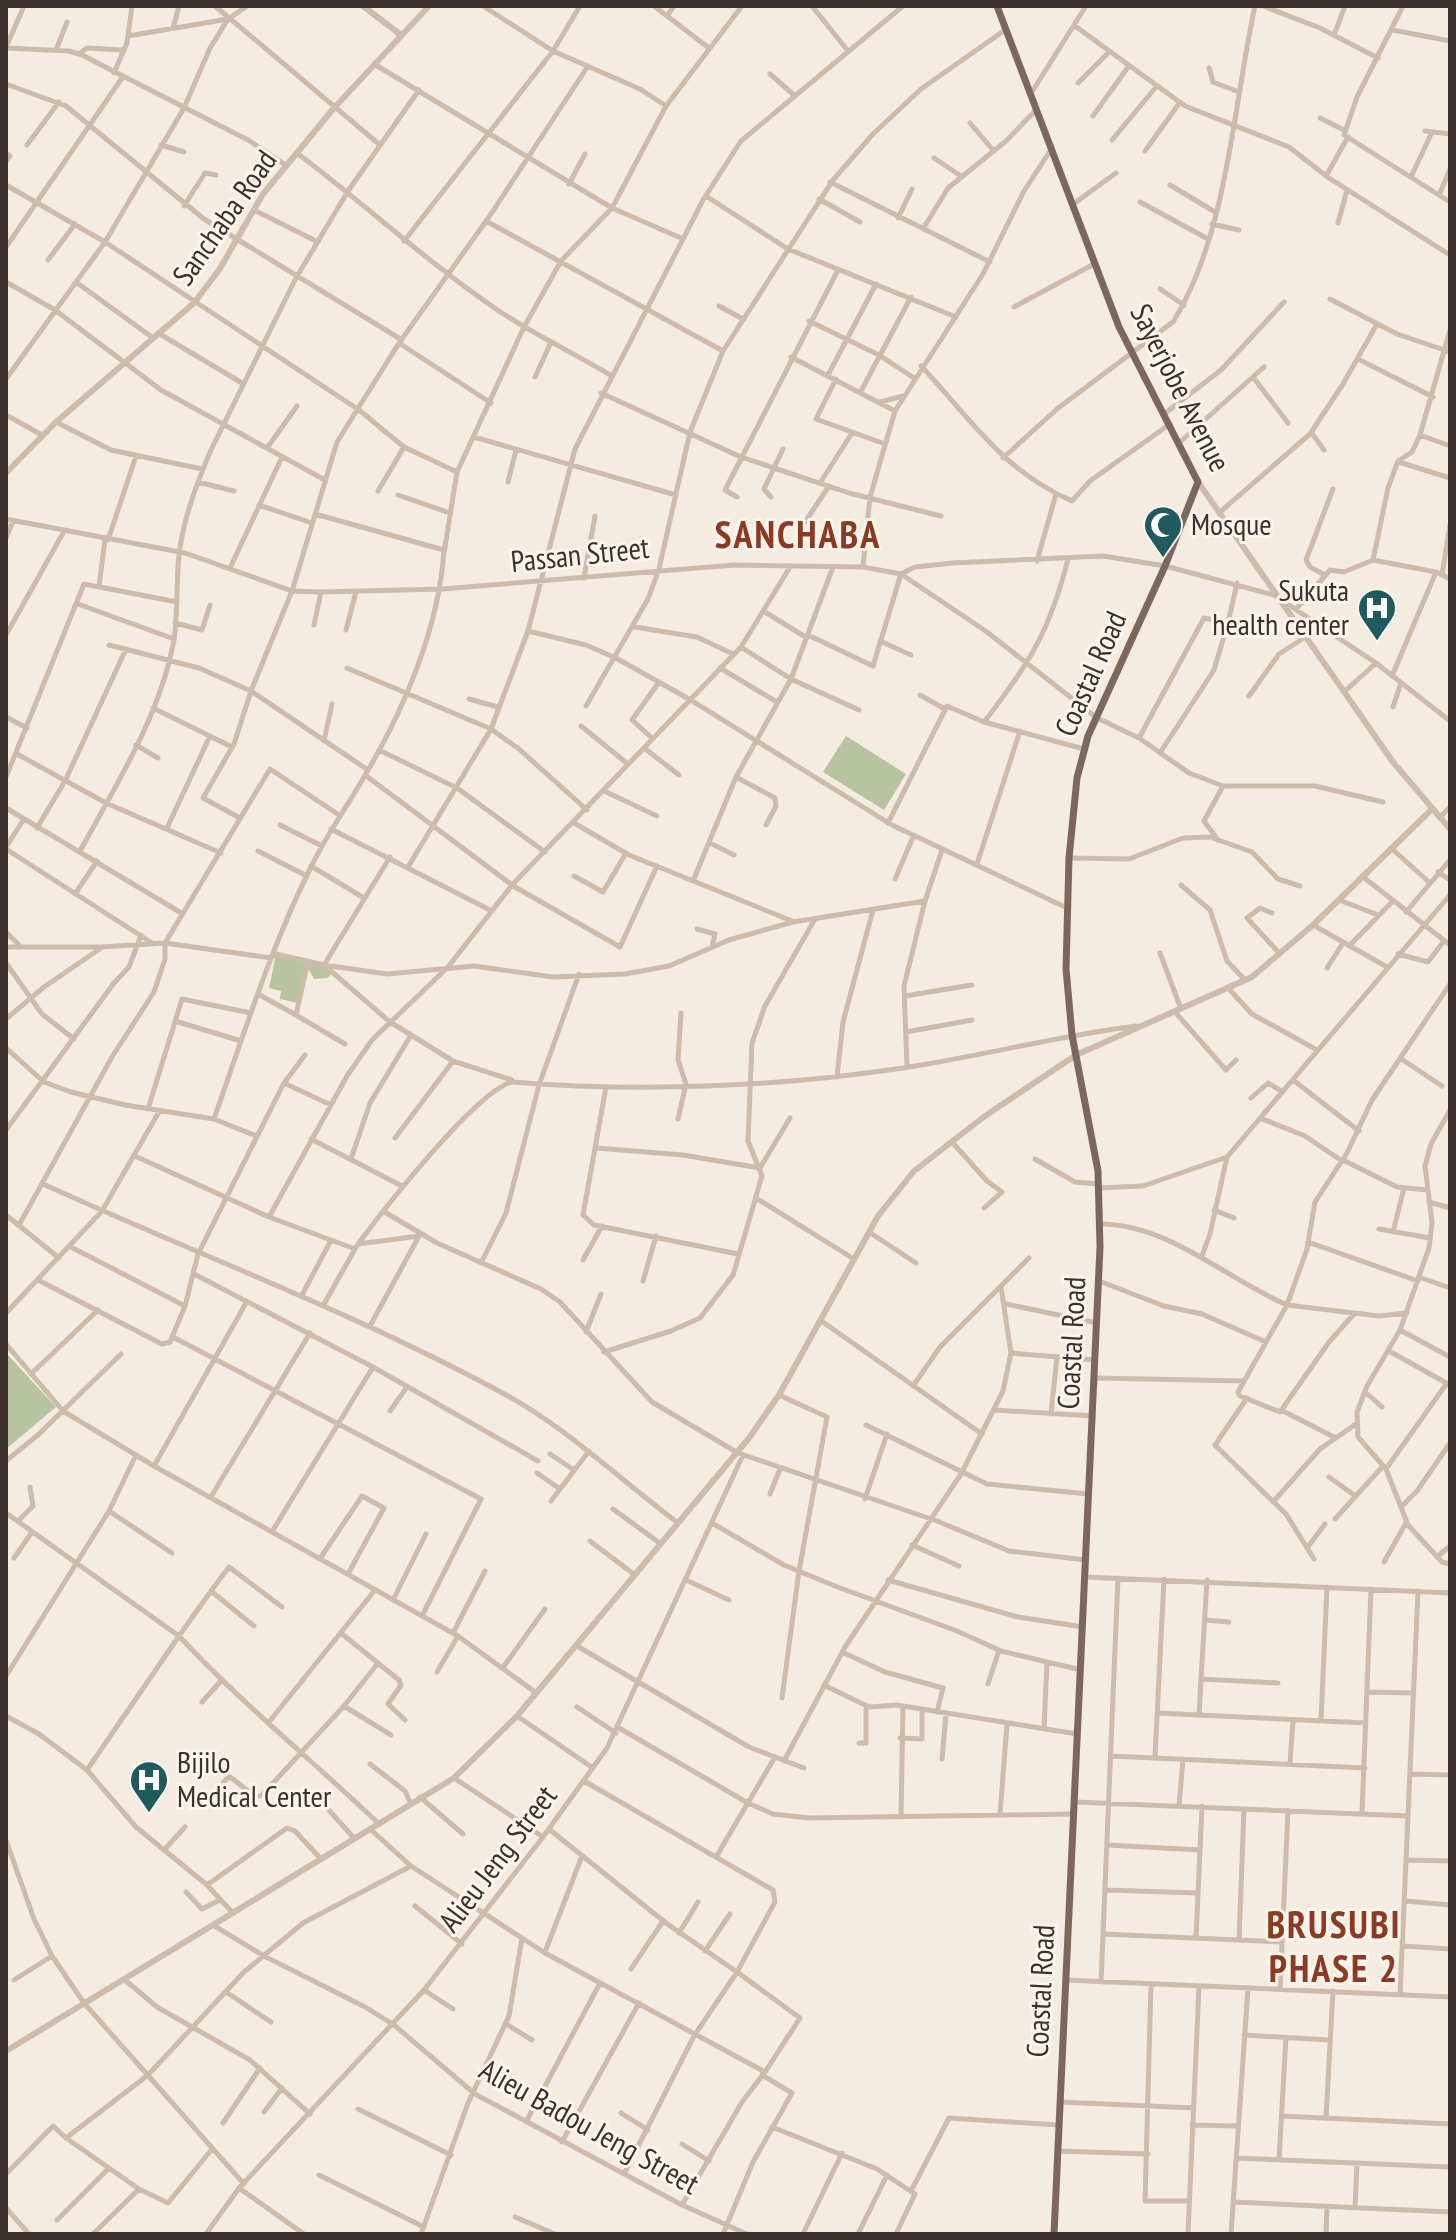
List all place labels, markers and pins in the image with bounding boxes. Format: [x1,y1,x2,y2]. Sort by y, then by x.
mosque icon: Mosque [1142,504,1184,559]
place label: Mosque [1191,504,1272,543]
place label: Sukuta health center [1212,570,1350,643]
hospital icon: Sukuta health center [1356,587,1398,642]
place label: Bijilo Medical Center [177,1742,332,1815]
hospital icon: Bijilo Medical Center [128,1759,170,1814]

